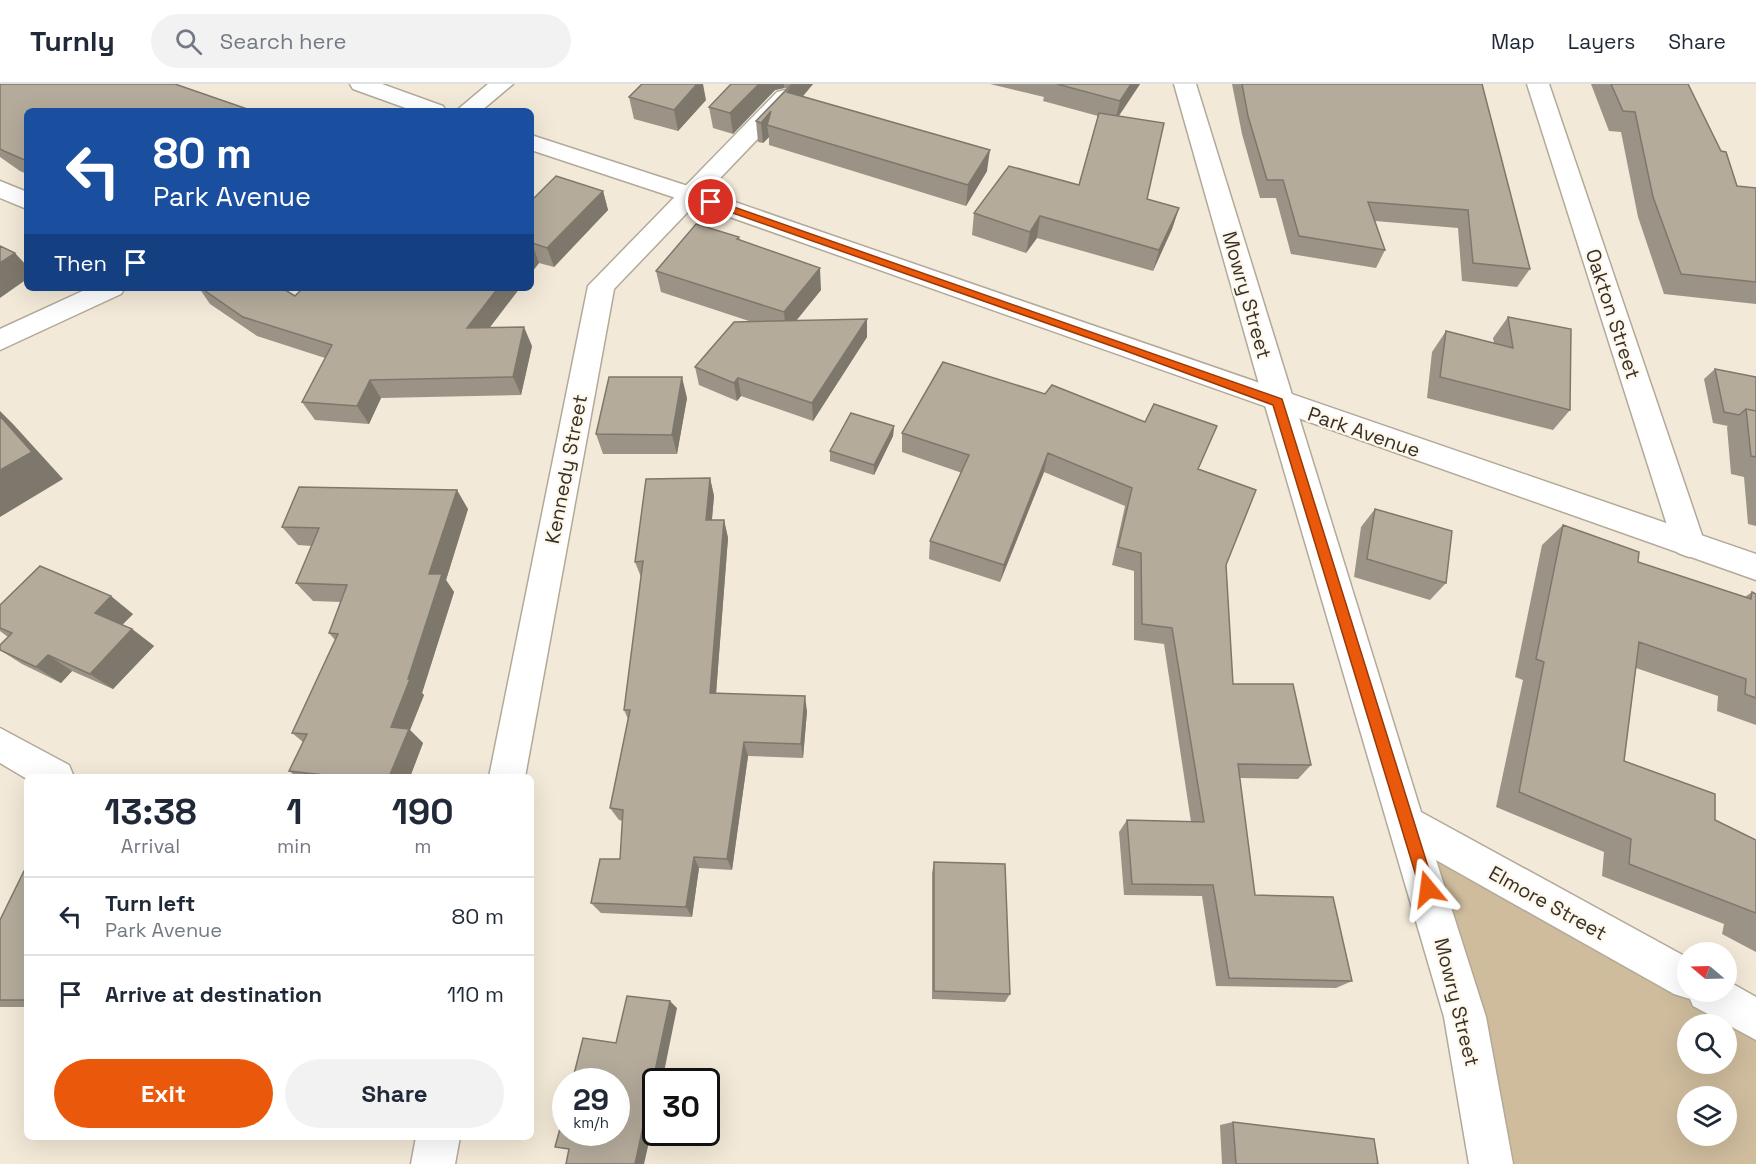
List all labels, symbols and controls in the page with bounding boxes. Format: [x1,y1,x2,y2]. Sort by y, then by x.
search box [151,14,571,68]
text: Turnly [30,23,115,59]
icon: search [172,25,205,58]
text: Search here [220,27,347,55]
text: Map [1491,28,1535,55]
text: Layers [1568,28,1635,55]
text: Share [1668,28,1726,55]
text: 80 m [153,127,252,180]
icon: left [54,132,132,210]
pin [685,176,736,227]
text: Park Avenue [153,179,311,214]
icon: arrive [694,185,727,218]
street label: Mowry Street [1216,228,1278,362]
icon: arrive [119,246,152,279]
street label: Oakton Street [1580,246,1646,382]
text: Then [54,249,107,277]
street label: Kennedy Street [539,392,593,546]
street label: Park Avenue [1304,401,1424,463]
text: 13:38 [104,789,197,835]
text: 1 [286,789,302,835]
text: 190 [392,789,454,835]
text: Arrival [121,833,180,859]
text: min [277,833,311,859]
text: m [414,833,431,859]
position arrow [1396,857,1460,921]
street label: Elmore Street [1484,860,1612,946]
text: Turn left [105,889,195,917]
icon: left [54,900,87,933]
text: 80 m [452,902,504,930]
text: Park Avenue [105,917,222,943]
street label: Mowry Street [1428,935,1486,1069]
north arrow [1677,942,1737,1002]
map controls [1677,942,1737,1146]
icon: arrive [54,978,87,1011]
text: Arrive at destination [105,980,322,1008]
text: 110 m [447,980,504,1008]
button: search [1677,1014,1737,1074]
button: Exit [54,1059,273,1128]
button: Share [285,1059,504,1128]
speed limit sign: 30 [642,1068,720,1146]
text: 29 [573,1080,609,1119]
button: layers [1677,1086,1737,1146]
text: km/h [573,1113,609,1132]

